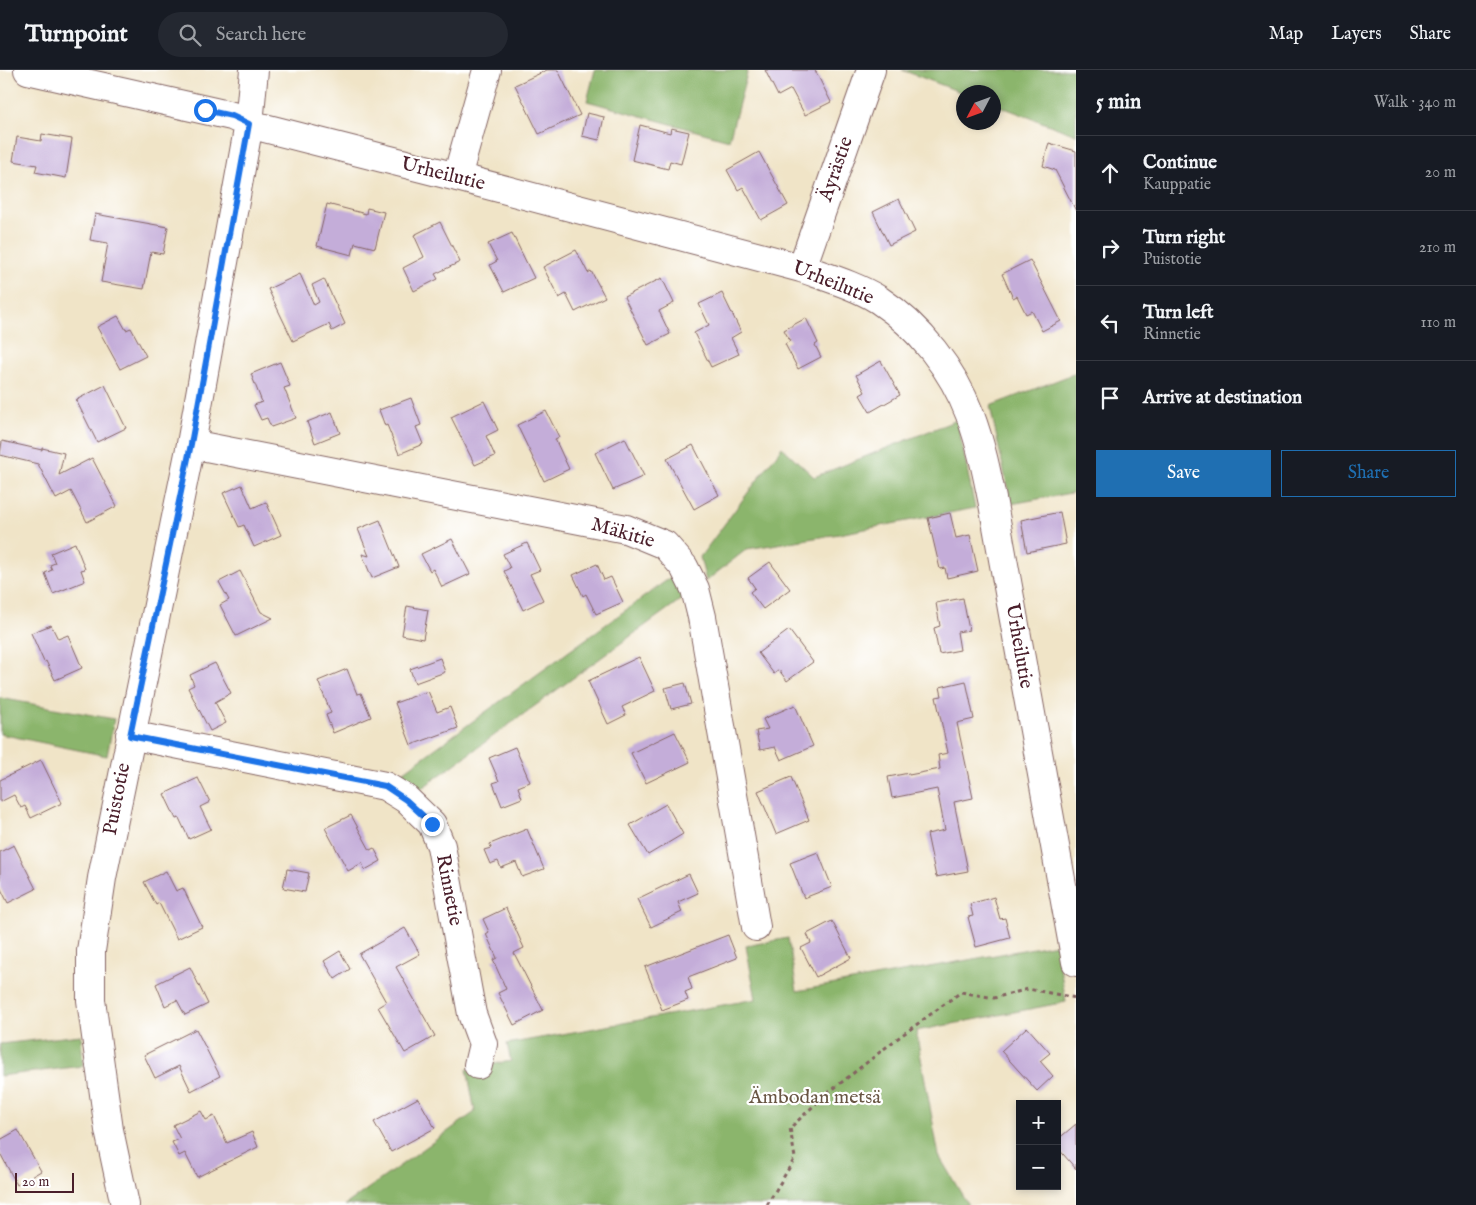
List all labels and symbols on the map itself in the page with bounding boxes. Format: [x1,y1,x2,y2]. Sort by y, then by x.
north arrow [956,85,1001,130]
route start [194,99,217,122]
street label: Äyrästie [813,133,859,206]
street label: Urheilutie [398,151,488,197]
street label: Urheilutie [789,255,877,311]
street label: Mäkitie [588,512,658,554]
street label: Urheilutie [999,602,1039,690]
street label: Puistotie [98,761,136,837]
route end [421,813,444,836]
street label: Rinnetie [430,852,468,928]
park label: Ämbodan metsä [748,1085,881,1110]
scale bar [15,1170,74,1193]

